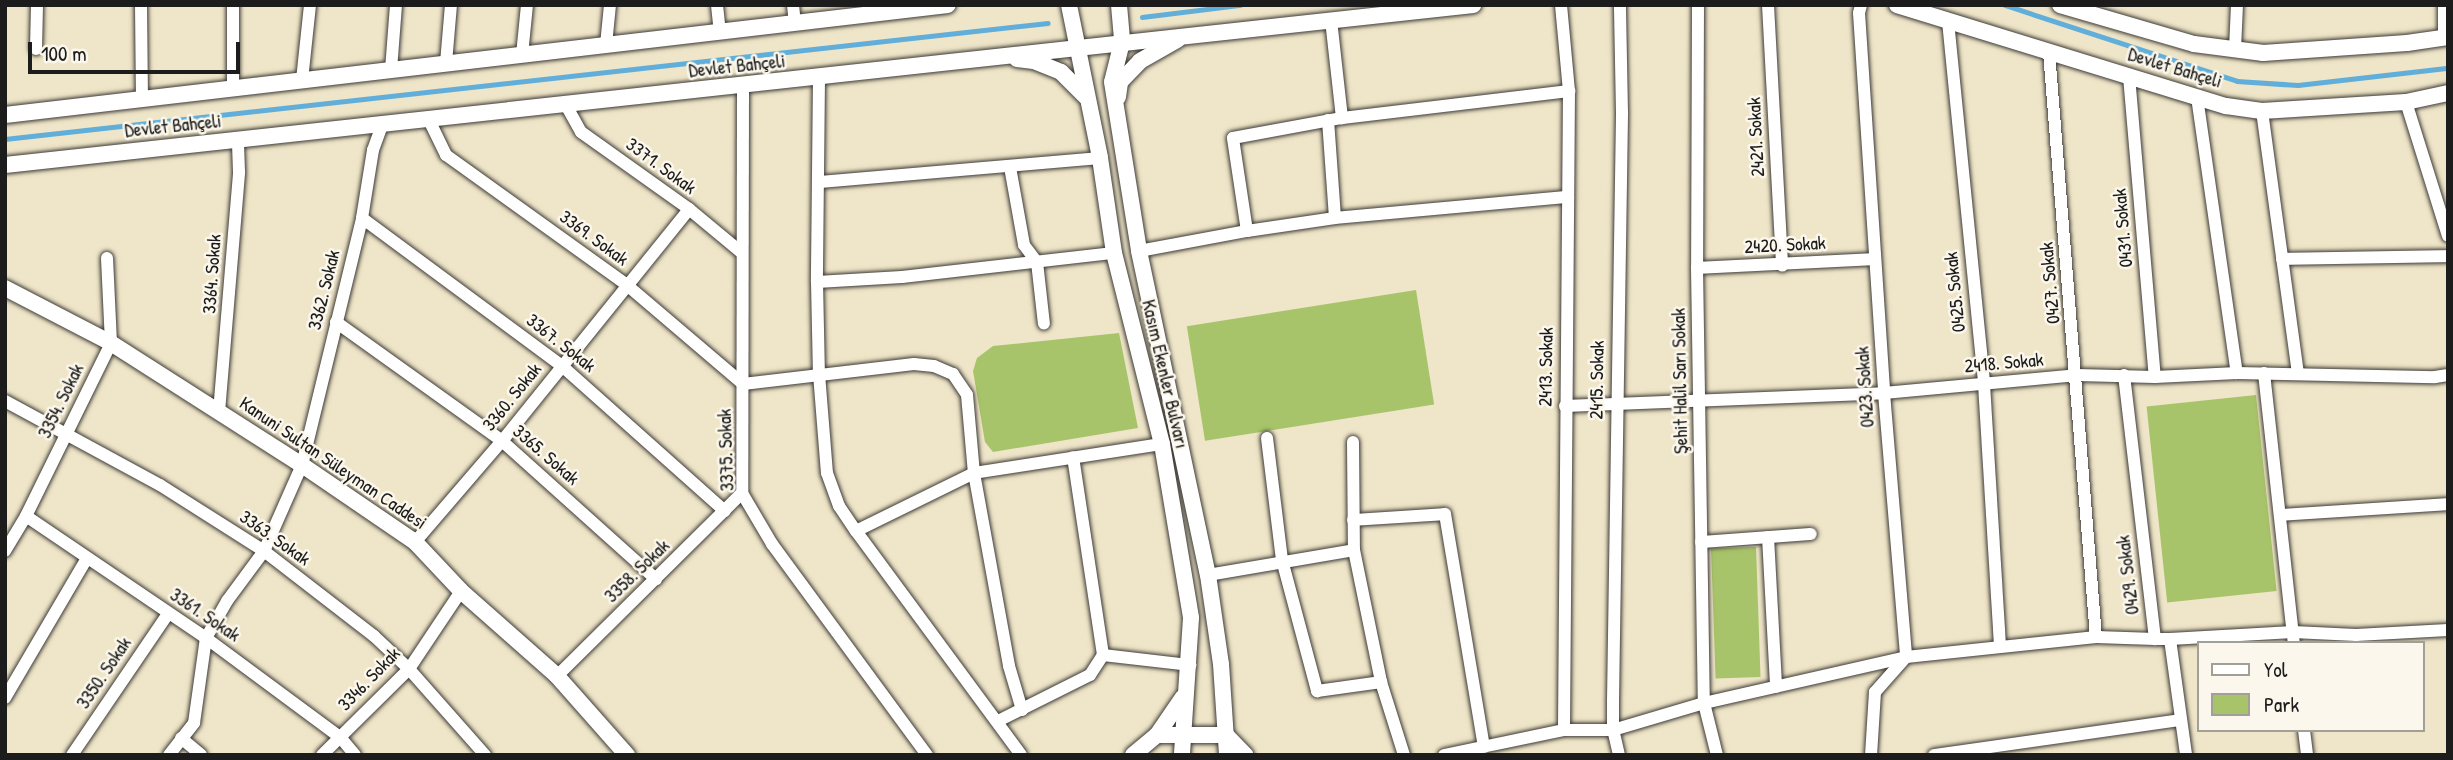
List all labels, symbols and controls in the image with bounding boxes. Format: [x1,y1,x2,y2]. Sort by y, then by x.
scale bar [32,28,243,72]
text: 100 m [41,39,87,68]
street label: Devlet Bahçeli [2125,43,2225,93]
street label: Devlet Bahçeli [688,50,786,82]
street label: 2421. Sokak [1743,97,1769,177]
street label: Devlet Bahçeli [124,110,222,142]
street label: 3371. Sokak [621,133,701,199]
street label: 0431. Sokak [2108,188,2138,268]
street label: 3369. Sokak [555,205,633,271]
street label: 2420. Sokak [1744,231,1826,259]
street label: 3364. Sokak [198,233,226,315]
street label: 0427. Sokak [2035,241,2065,325]
street label: 3362. Sokak [303,248,345,332]
street label: 0425. Sokak [1939,251,1971,333]
street label: Kasım Ekenler Bulvarı [1137,297,1193,451]
street label: Şehit Halil Sarı Sokak [1667,308,1693,454]
street label: 3367. Sokak [522,309,600,377]
street label: 2413. Sokak [1534,327,1558,407]
street label: 2415. Sokak [1585,340,1609,420]
street label: 0423. Sokak [1851,346,1879,428]
street label: 2418. Sokak [1964,348,2044,378]
street label: 3360. Sokak [478,358,546,436]
street label: 3354. Sokak [33,360,89,442]
street label: Kanuni Sultan Süleyman Caddesi [235,392,431,534]
street label: 3375. Sokak [713,408,739,492]
street label: 3365. Sokak [508,420,584,490]
street label: 3363. Sokak [235,505,315,571]
street label: 0429. Sokak [2112,534,2144,616]
street label: 3358. Sokak [600,535,674,607]
street label: 3361. Sokak [166,583,244,647]
street label: 3350. Sokak [72,633,136,713]
legend [2198,641,2425,732]
street label: 3346. Sokak [333,642,405,716]
text: Yol [2264,655,2287,684]
text: Park [2264,690,2299,719]

